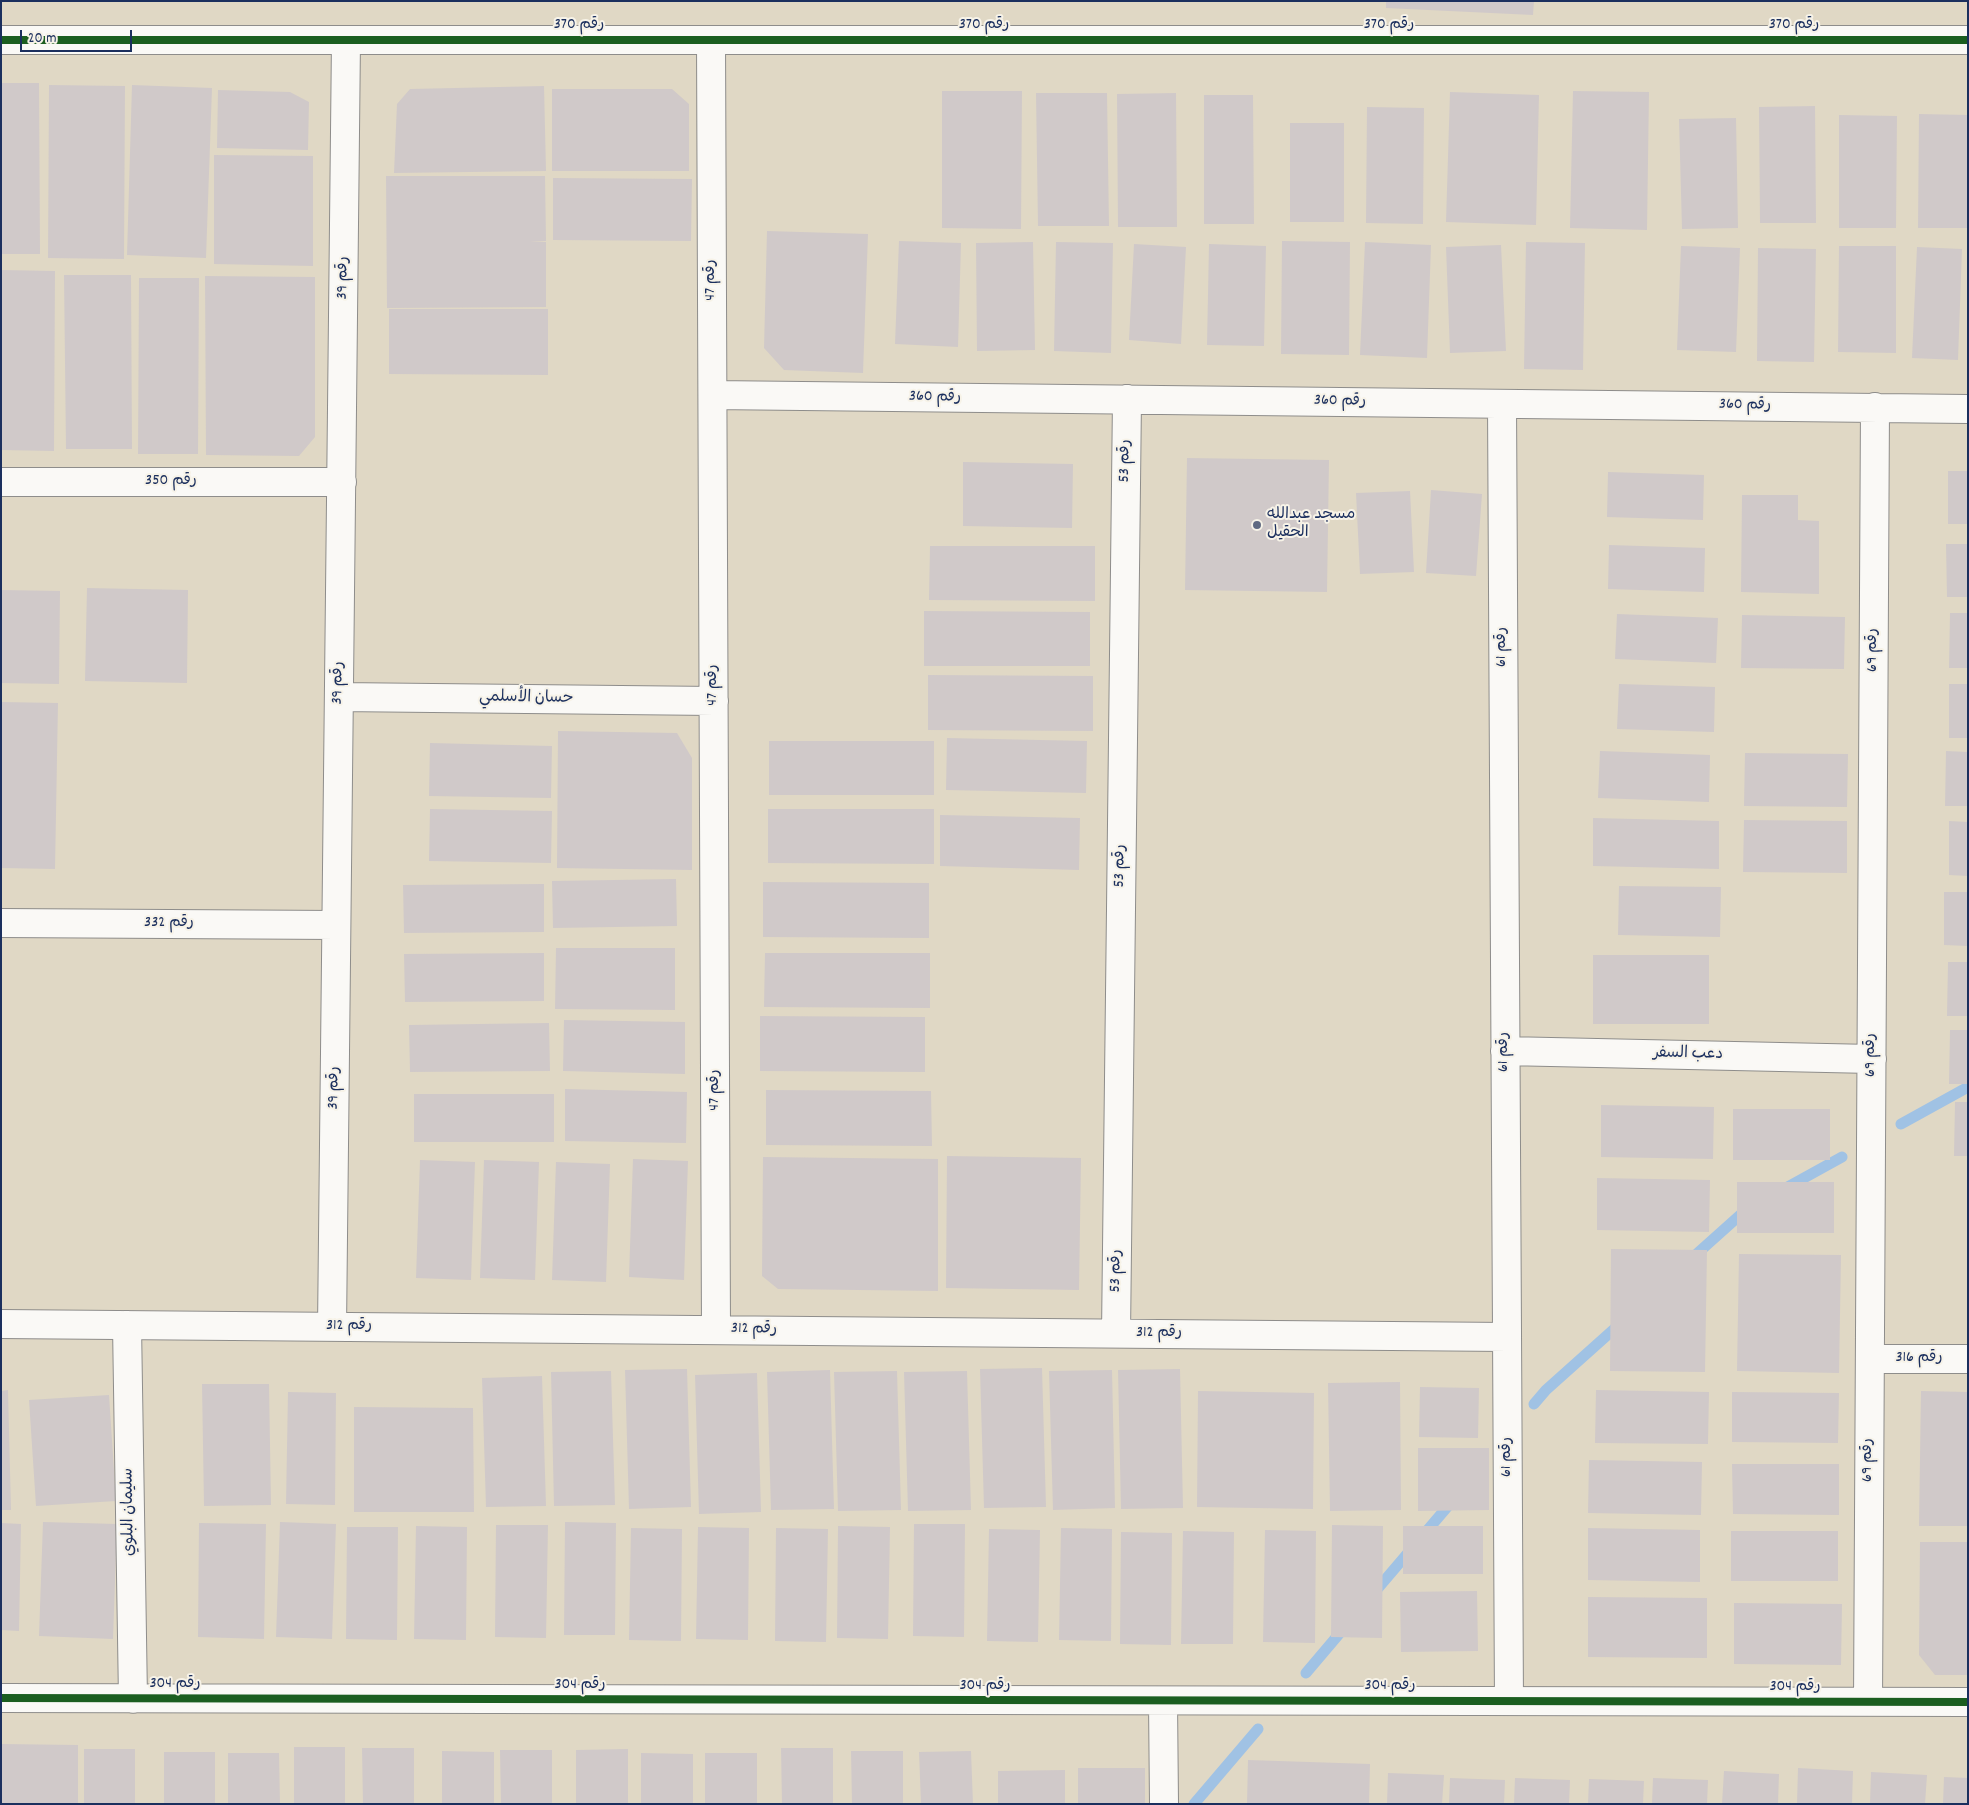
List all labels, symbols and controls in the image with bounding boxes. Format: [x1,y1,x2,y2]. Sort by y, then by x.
street label: رقم 370 [554,16,604,36]
street label: رقم 370 [959,16,1009,36]
street label: رقم 370 [1364,16,1414,36]
street label: رقم 370 [1769,16,1819,36]
scale bar [22,20,135,52]
text: 20 m [28,28,56,50]
street label: رقم 39 [334,256,354,300]
street label: رقم 47 [702,259,722,301]
street label: رقم 360 [909,388,961,408]
street label: رقم 360 [1314,392,1366,412]
street label: رقم 360 [1719,396,1771,416]
street label: رقم 53 [1116,439,1136,483]
street label: رقم 350 [145,472,197,492]
place label: مسجد عبدالله الحقيل [1267,506,1355,544]
marker: مسجد عبدالله الحقيل [1251,519,1263,531]
street label: رقم 61 [1493,627,1513,667]
street label: رقم 69 [1864,628,1884,672]
street label: رقم 39 [329,661,349,705]
street label: رقم 47 [704,664,724,706]
street label: حسان الأسلمي [479,689,573,709]
street label: رقم 53 [1111,844,1131,888]
street label: رقم 332 [144,914,194,934]
street label: رقم 61 [1495,1032,1515,1072]
street label: رقم 69 [1862,1033,1882,1077]
street label: دعب السفر [1653,1045,1723,1065]
street label: رقم 39 [325,1066,345,1110]
street label: رقم 47 [706,1069,726,1111]
street label: رقم 53 [1107,1249,1127,1293]
street label: رقم 312 [326,1317,372,1337]
street label: رقم 312 [731,1320,777,1340]
street label: رقم 312 [1136,1324,1182,1344]
street label: رقم 316 [1895,1349,1943,1369]
street label: رقم 61 [1498,1437,1518,1477]
street label: رقم 69 [1859,1438,1879,1482]
street label: سليمان البلوي [120,1468,140,1556]
street label: رقم 304 [149,1675,201,1695]
street label: رقم 304 [554,1676,606,1696]
street label: رقم 304 [959,1677,1011,1697]
street label: رقم 304 [1364,1677,1416,1697]
street label: رقم 304 [1769,1678,1821,1698]

